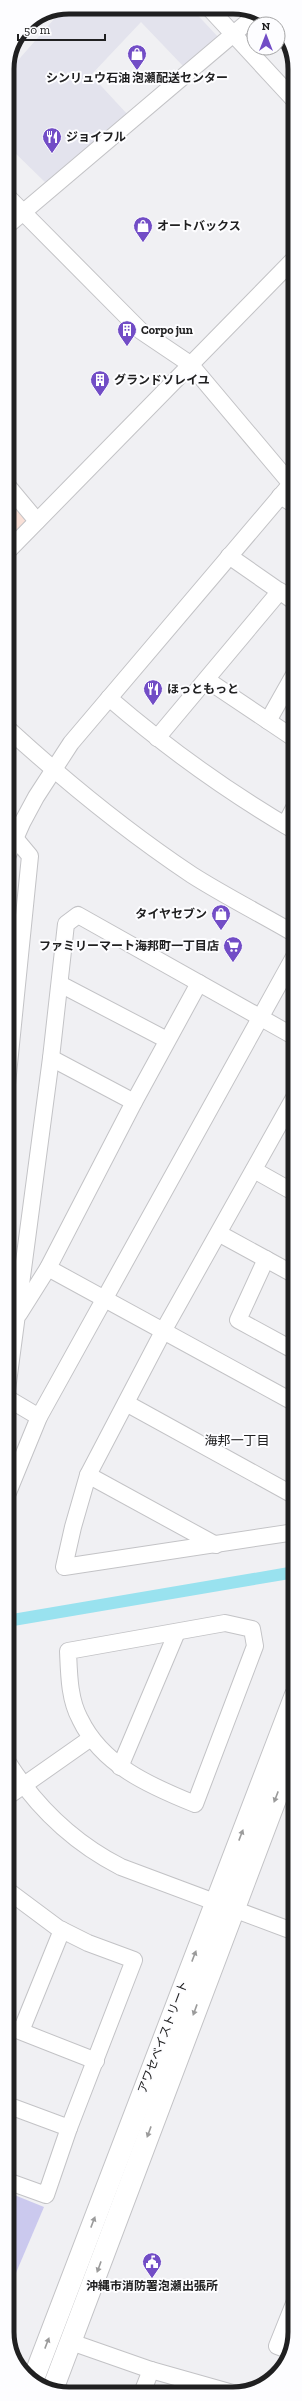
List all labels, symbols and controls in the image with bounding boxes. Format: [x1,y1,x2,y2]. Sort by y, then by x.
scale bar [18,16,105,42]
north arrow [246,16,286,56]
text: N [262,20,271,33]
text: 50 m [24,23,51,37]
shop icon: シンリュウ石油 泡瀬配送センター [126,43,148,71]
place label: シンリュウ石油 泡瀬配送センター [46,71,228,85]
restaurant icon: ジョイフル [41,126,63,154]
place label: ジョイフル [66,130,126,144]
shop icon: オートバックス [132,215,154,243]
place label: オートバックス [157,219,241,233]
building icon: Corpo jun [116,319,138,347]
place label: Corpo jun [141,323,193,338]
building icon: グランドソレイユ [89,369,111,397]
place label: グランドソレイユ [114,373,210,387]
restaurant icon: ほっともっと [142,678,164,706]
place label: ほっともっと [167,682,239,696]
shop icon: タイヤセブン [210,903,232,931]
place label: タイヤセブン [135,907,207,921]
supermarket icon: ファミリーマート海邦町一丁目店 [222,935,244,963]
place label: ファミリーマート海邦町一丁目店 [39,939,219,953]
district label: 海邦一丁目 [204,1433,270,1448]
one-way arrow [272,1792,278,1804]
one-way arrow [238,1828,244,1840]
one-way arrow [192,1950,198,1962]
street label: アワセベイストリート [135,1979,191,2095]
one-way arrow [191,2005,197,2017]
one-way arrow [146,2127,152,2139]
one-way arrow [91,2215,97,2227]
public building icon: 沖縄市消防署泡瀬出張所 [141,2251,163,2279]
one-way arrow [96,2262,102,2274]
place label: 沖縄市消防署泡瀬出張所 [86,2279,218,2293]
one-way arrow [45,2337,51,2349]

